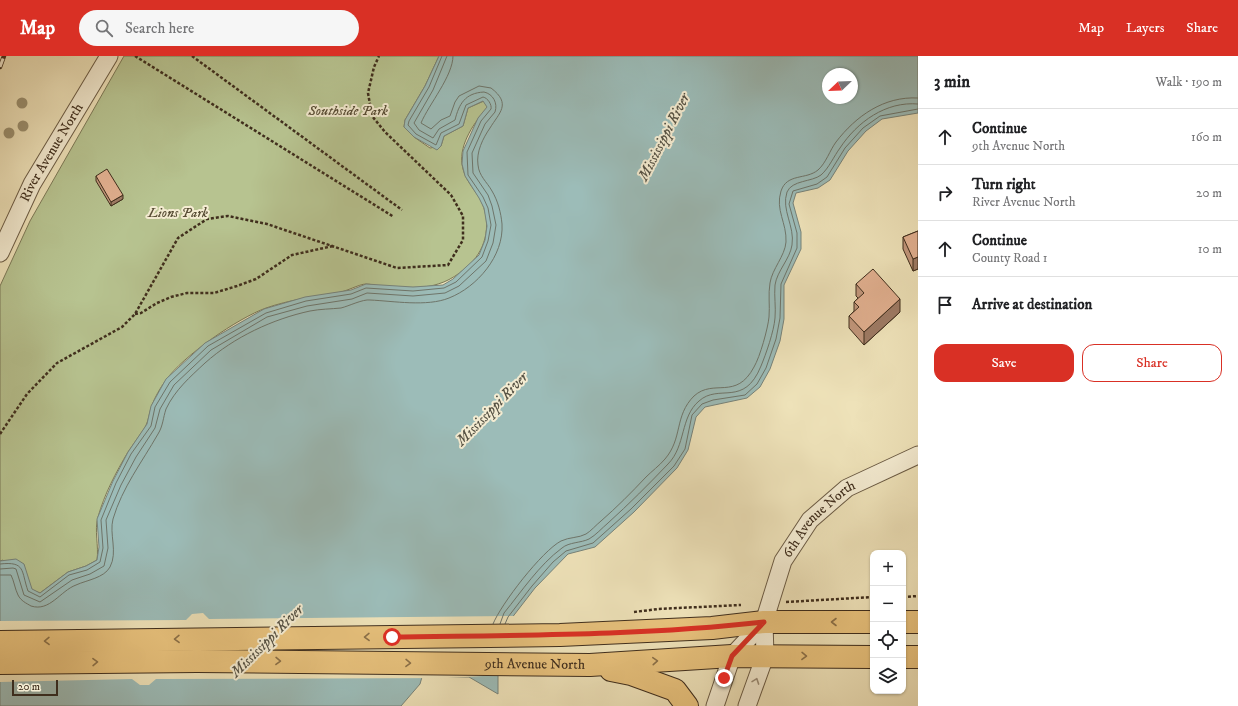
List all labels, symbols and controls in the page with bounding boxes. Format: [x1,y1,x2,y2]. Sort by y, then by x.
search box [79,10,359,46]
text: Map [20,17,55,40]
icon: search [93,17,115,39]
text: Search here [125,19,194,38]
text: Map [1078,19,1104,37]
text: Layers [1126,19,1164,37]
text: Share [1186,19,1218,37]
north arrow [822,68,858,104]
text: 3 min [934,71,970,93]
text: Walk · 190 m [1156,74,1222,90]
water label: Mississippi River [633,89,695,185]
street label: River Avenue North [16,99,88,205]
park label: Southside Park [307,102,388,120]
text: Continue [972,119,1027,138]
icon: ahead [934,126,956,148]
text: 160 m [1191,129,1222,145]
text: 9th Avenue North [972,138,1065,154]
text: Turn right [972,175,1035,194]
icon: right [934,182,956,204]
text: 20 m [1196,185,1222,201]
text: River Avenue North [972,194,1075,210]
park label: Lions Park [147,204,208,222]
text: Continue [972,231,1027,250]
icon: ahead [934,238,956,260]
text: 10 m [1198,241,1222,257]
text: County Road 1 [972,250,1048,266]
icon: arrive [934,294,956,316]
text: Arrive at destination [972,295,1092,314]
button: Save [934,344,1074,382]
button: Share [1082,344,1222,382]
water label: Mississippi River [451,367,533,451]
street label: 6th Avenue North [779,476,859,561]
map controls [870,550,906,694]
button: + [870,550,906,586]
button: − [870,586,906,622]
water label: Mississippi River [226,599,309,682]
one-way arrow [831,618,837,626]
button: locate [870,622,906,658]
route start [383,628,401,646]
one-way arrow [364,633,370,641]
one-way arrow [174,635,180,643]
one-way arrow [44,637,50,645]
one-way arrow [801,652,807,660]
street label: 9th Avenue North [484,655,586,674]
one-way arrow [652,656,658,665]
one-way arrow [275,657,281,665]
one-way arrow [92,658,98,666]
button: layers [870,658,906,694]
one-way arrow [405,659,411,667]
route end [715,669,733,687]
scale bar [12,678,58,697]
one-way arrow [752,678,760,685]
text: 20 m [18,680,40,694]

